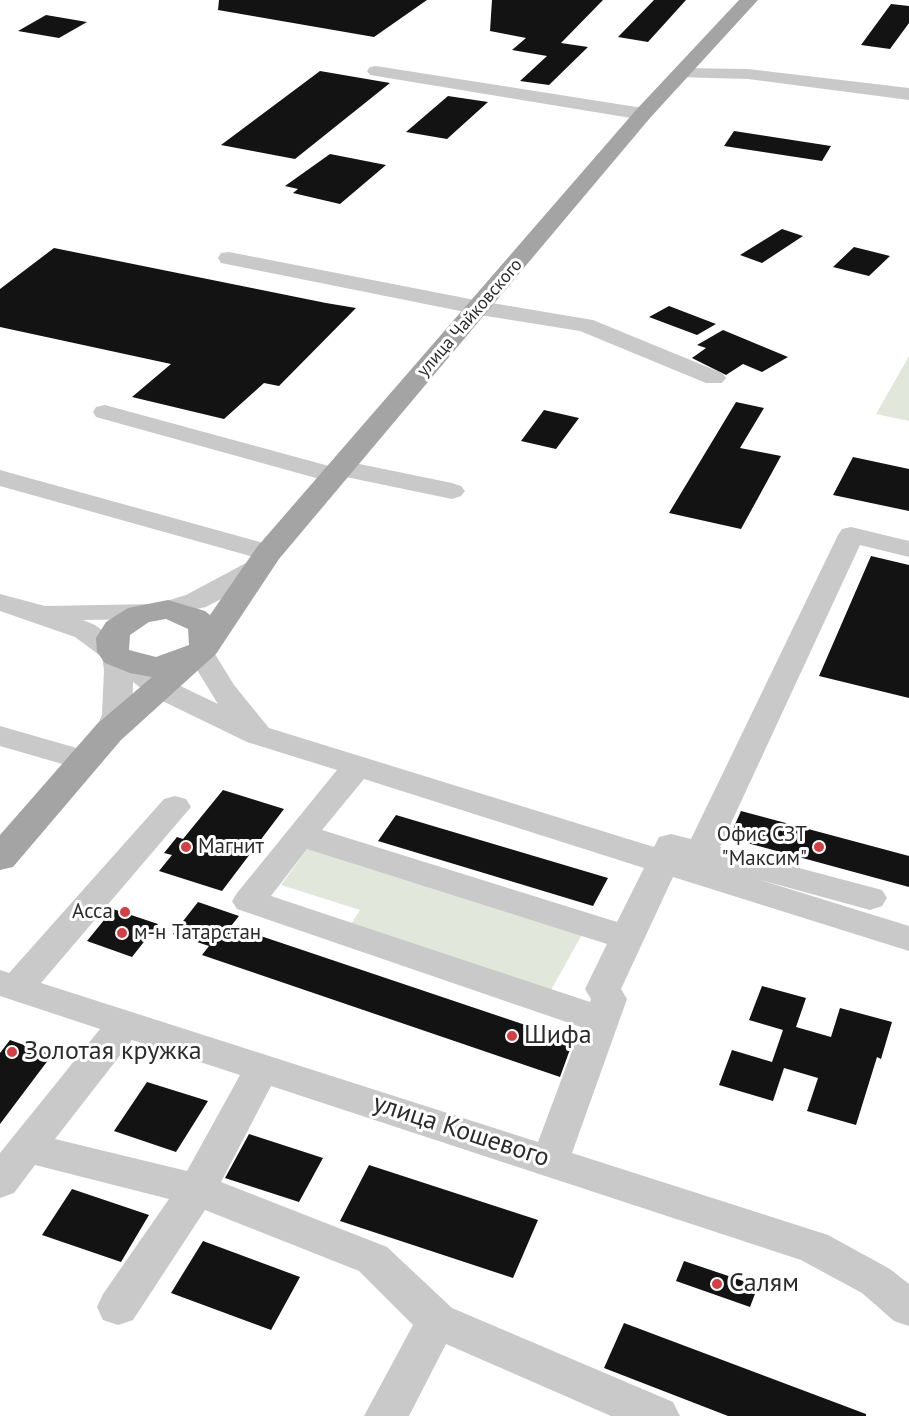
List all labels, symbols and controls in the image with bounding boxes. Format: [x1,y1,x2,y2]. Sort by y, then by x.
street label: улица Чайковского [413,255,527,381]
place label: Офис СЗТ "Максим" [717,822,807,872]
place label: Магнит [198,834,264,860]
marker: Магнит [179,840,193,854]
marker: Офис СЗТ "Максим" [812,840,826,854]
place label: Acca [72,899,113,925]
marker: Acca [118,905,132,919]
place label: м-н Татарстан [134,920,261,946]
marker: м-н Татарстан [115,926,129,940]
place label: Шифа [524,1020,592,1052]
marker: Шифа [505,1029,519,1043]
place label: Золотая кружка [24,1036,202,1068]
marker: Золотая кружка [5,1045,19,1059]
street label: улица Кошевого [369,1088,553,1174]
place label: Салям [729,1268,799,1300]
marker: Салям [710,1277,724,1291]

